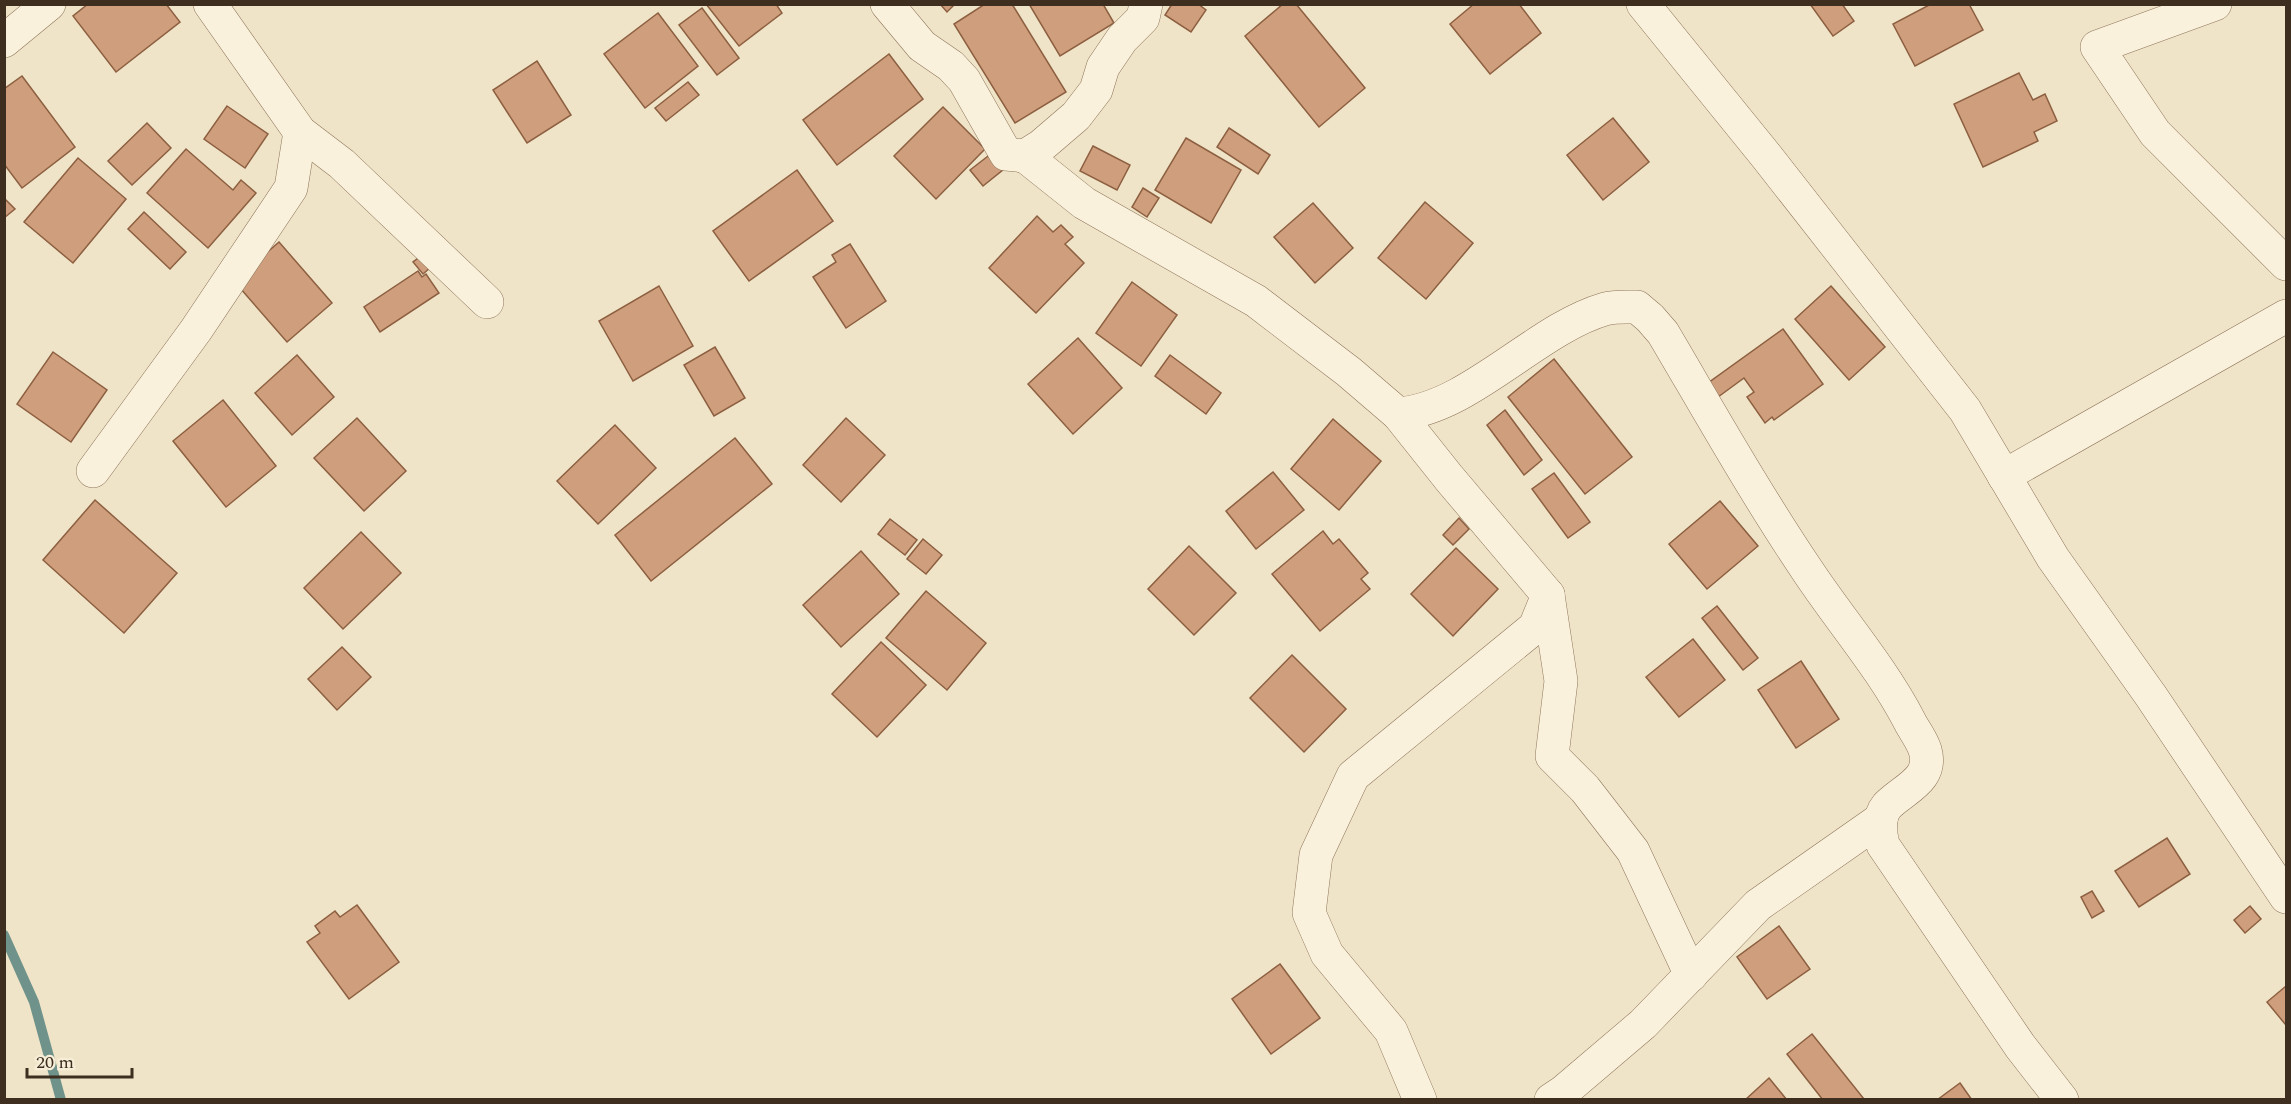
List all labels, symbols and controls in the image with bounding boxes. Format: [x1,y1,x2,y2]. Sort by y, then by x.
scale bar [27,1041,132,1079]
text: 20 m [36,1049,74,1076]

